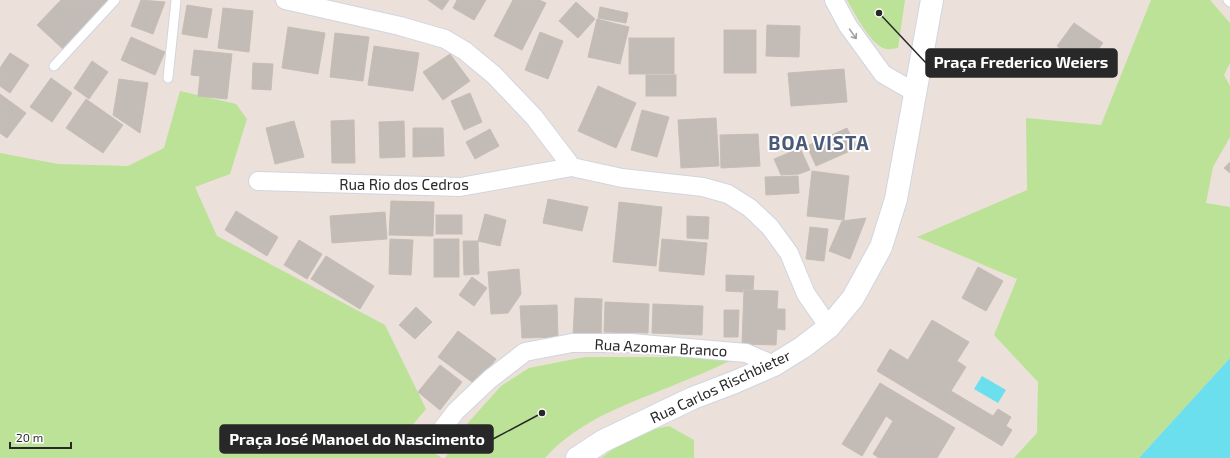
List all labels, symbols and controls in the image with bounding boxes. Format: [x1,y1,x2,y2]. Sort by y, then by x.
one-way arrow [849,28,857,39]
callout: Praça Frederico Weiers [926,49,1117,77]
text: Praça Frederico Weiers [934,52,1108,73]
district label: BOA VISTA [768,131,870,154]
street label: Rua Rio dos Cedros [339,175,469,193]
street label: Rua Azomar Branco [594,335,728,359]
street label: Rua Carlos Rischbieter [647,346,793,426]
scale bar [10,424,71,450]
callout: Praça José Manoel do Nascimento [220,425,493,453]
text: Praça José Manoel do Nascimento [229,429,485,450]
text: 20 m [16,430,43,444]

